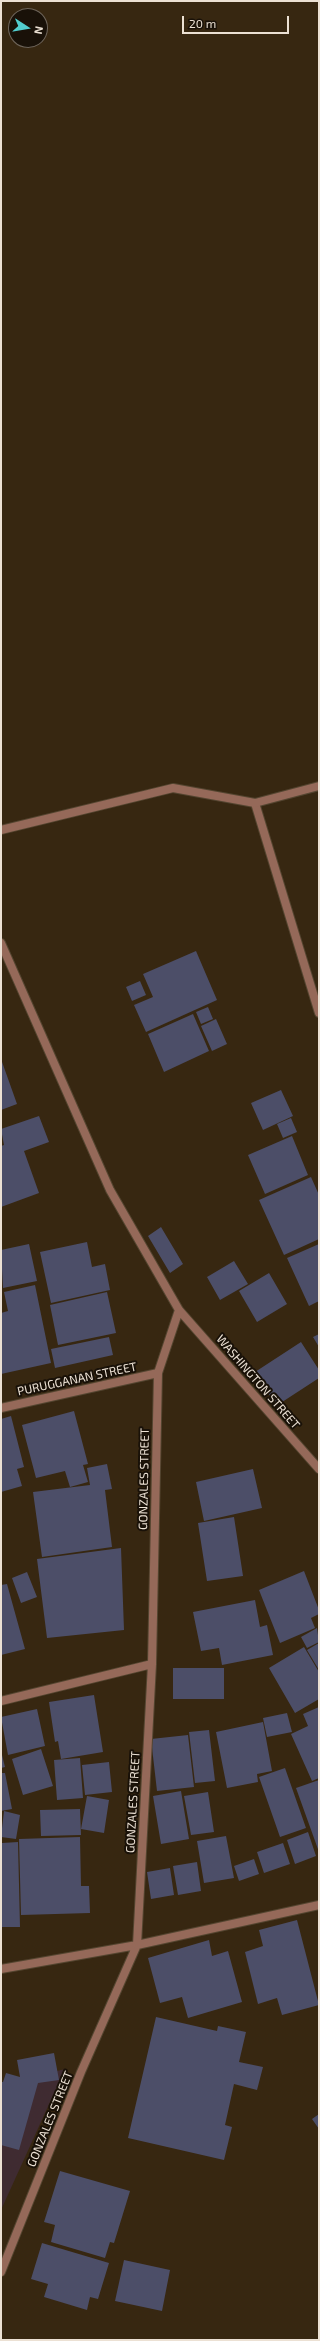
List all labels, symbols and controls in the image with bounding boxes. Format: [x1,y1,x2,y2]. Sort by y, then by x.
north arrow [8,8,48,48]
scale bar [184,8,291,34]
text: 20 m [189,16,216,30]
text: N [32,25,46,36]
street label: WASHINGTON STREET [213,1332,303,1432]
street label: PURUGGANAN STREET [16,1359,138,1399]
street label: GONZALES STREET [136,1428,152,1530]
street label: GONZALES STREET [123,1751,143,1853]
street label: GONZALES STREET [24,2069,76,2169]

